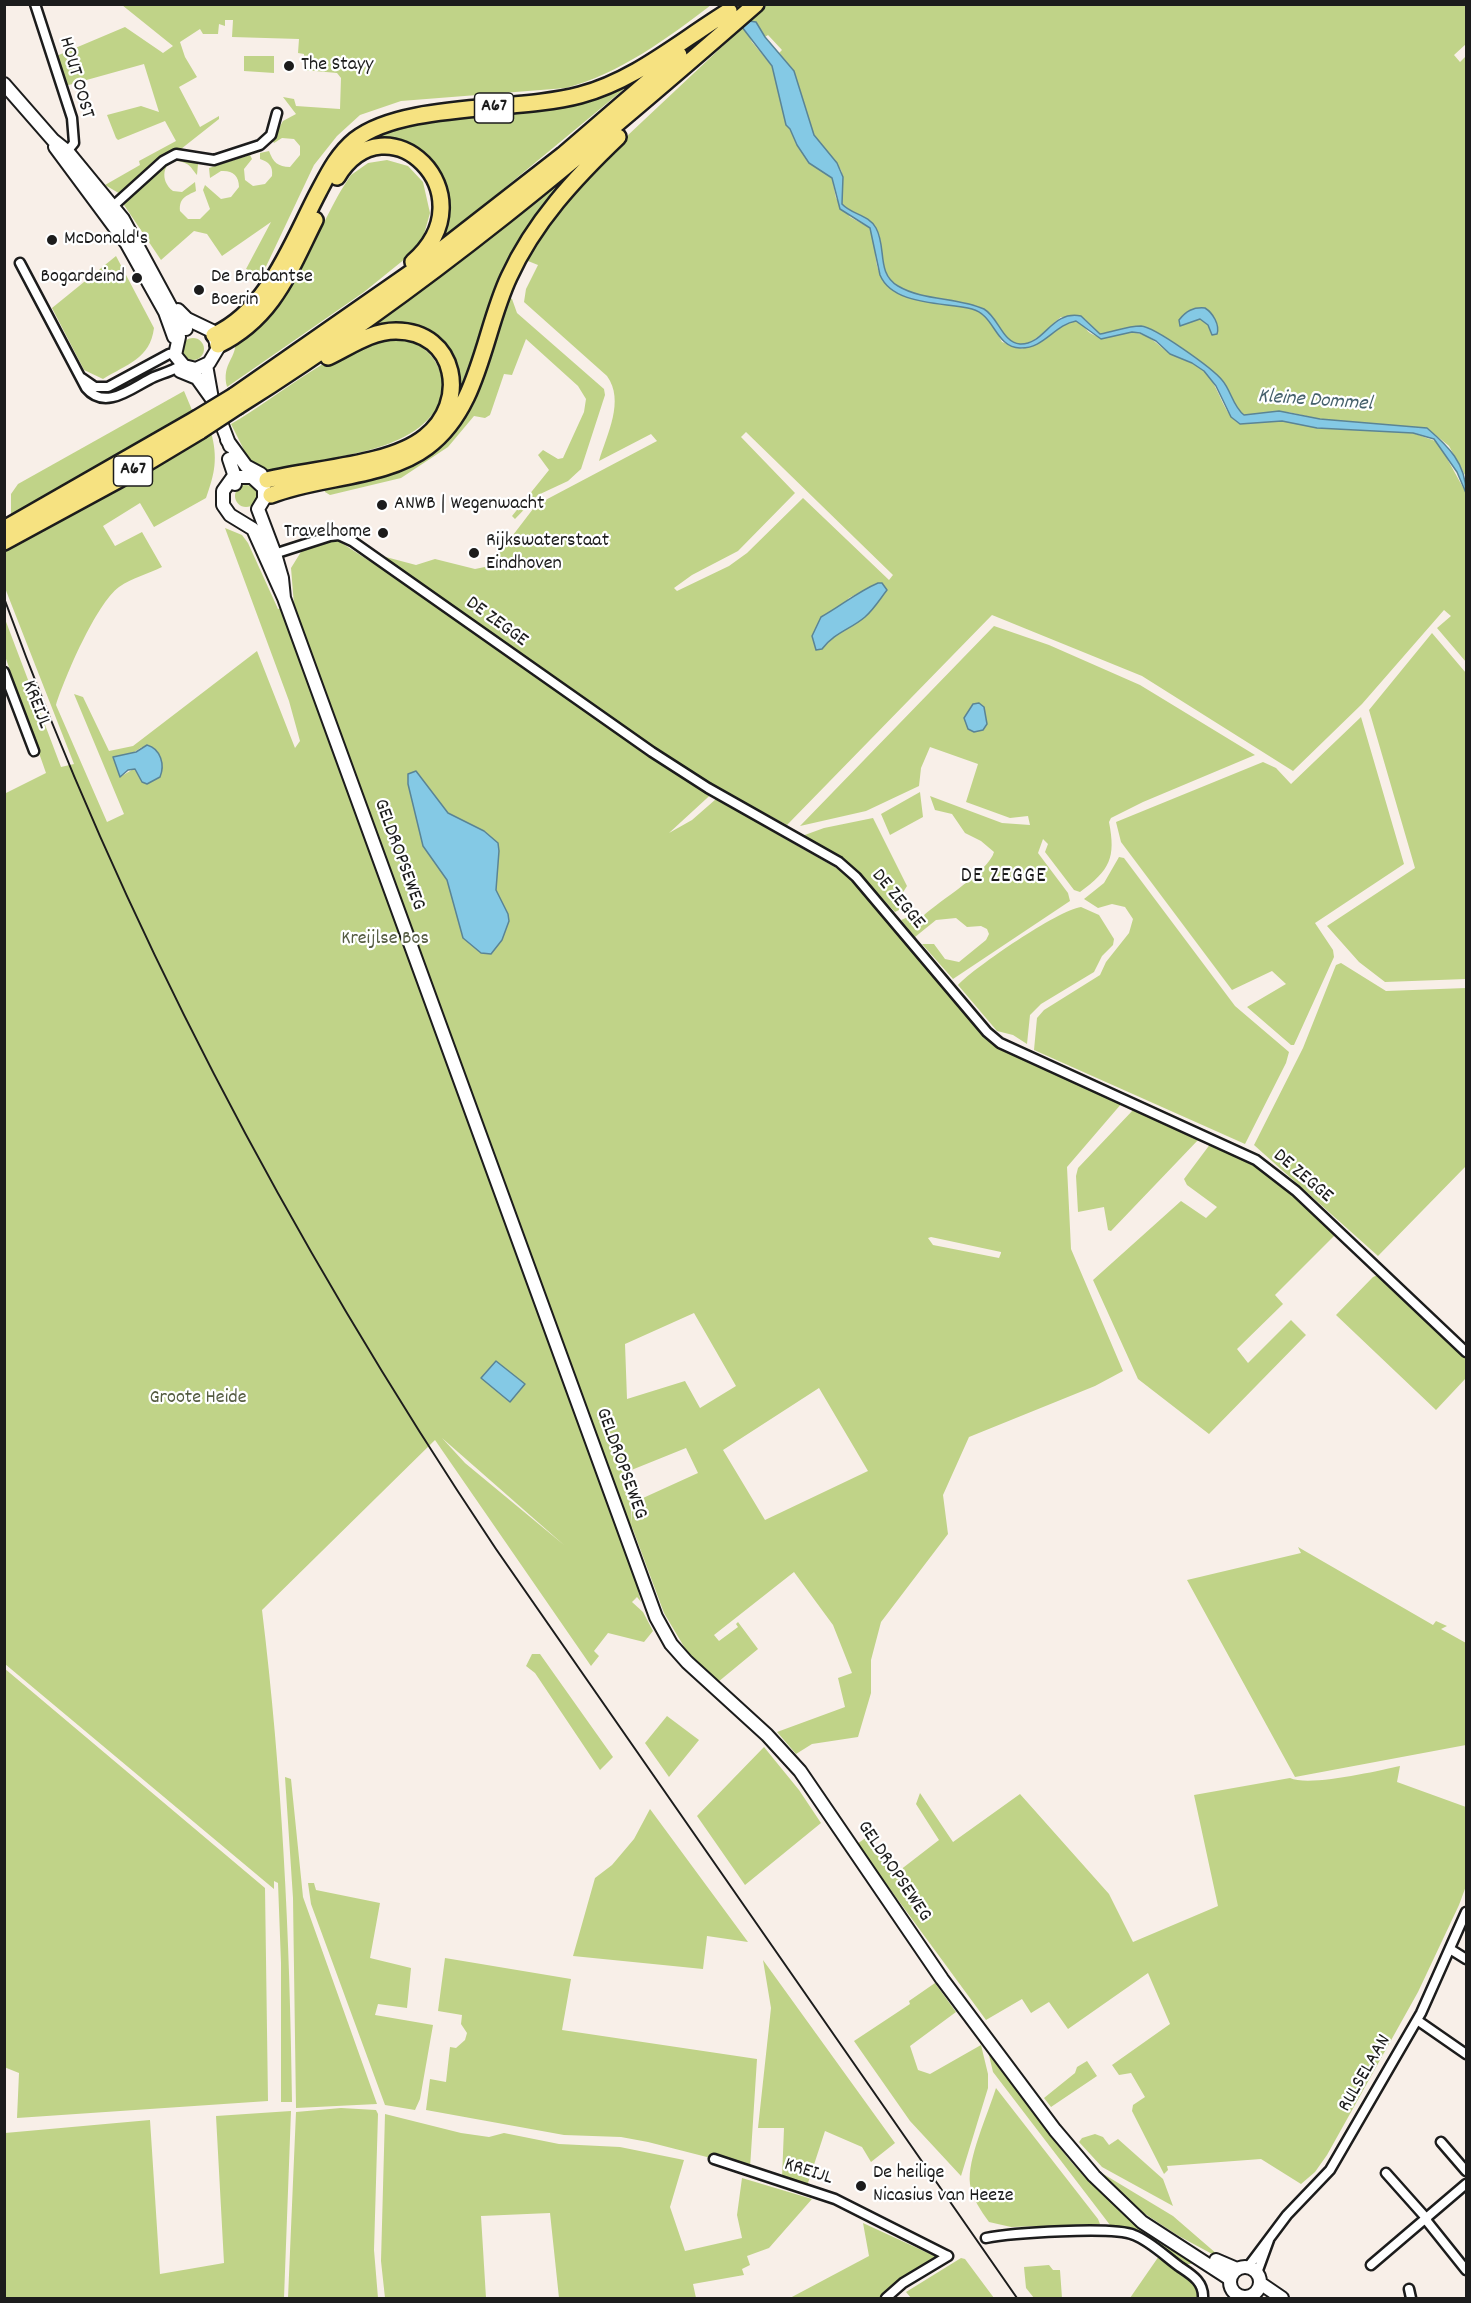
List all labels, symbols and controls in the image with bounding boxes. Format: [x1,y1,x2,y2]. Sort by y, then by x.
street label: HOUT OOST [52,34,98,122]
place label: The Stayy [301,54,373,78]
marker: The Stayy [282,59,296,73]
road number: A67 [474,93,514,123]
place label: McDonald's [64,228,148,252]
marker: McDonald's [45,233,59,247]
place label: Bogardeind [41,266,125,290]
place label: De Brabantse Boerin [211,266,313,313]
marker: Bogardeind [130,271,144,285]
marker: De Brabantse Boerin [192,283,206,297]
water label: Kleine Dommel [1257,385,1373,419]
road number: A67 [114,456,152,486]
place label: ANWB | Wegenwacht [394,493,544,517]
marker: ANWB | Wegenwacht [375,498,389,512]
place label: Travelhome [284,521,371,545]
marker: Travelhome [376,526,390,540]
place label: Rijkswaterstaat Eindhoven [486,530,609,577]
marker: Rijkswaterstaat Eindhoven [467,546,481,560]
street label: DE ZEGGE [460,592,532,654]
street label: KREIJL [15,677,55,733]
street label: GELDROPSEWEG [367,796,429,914]
street label: DE ZEGGE [865,865,929,935]
district label: DE ZEGGE [961,865,1047,891]
park label: Kreijlse Bos [341,928,429,952]
street label: DE ZEGGE [1267,1145,1337,1209]
park label: Groote Heide [150,1387,246,1411]
street label: GELDROPSEWEG [589,1405,651,1523]
street label: GELDROPSEWEG [850,1817,936,1927]
street label: RULSELAAN [1334,2031,1398,2117]
street label: KREIJL [781,2154,835,2192]
place label: De heilige Nicasius van Heeze [873,2162,1013,2209]
marker: De heilige Nicasius van Heeze [854,2179,868,2193]

